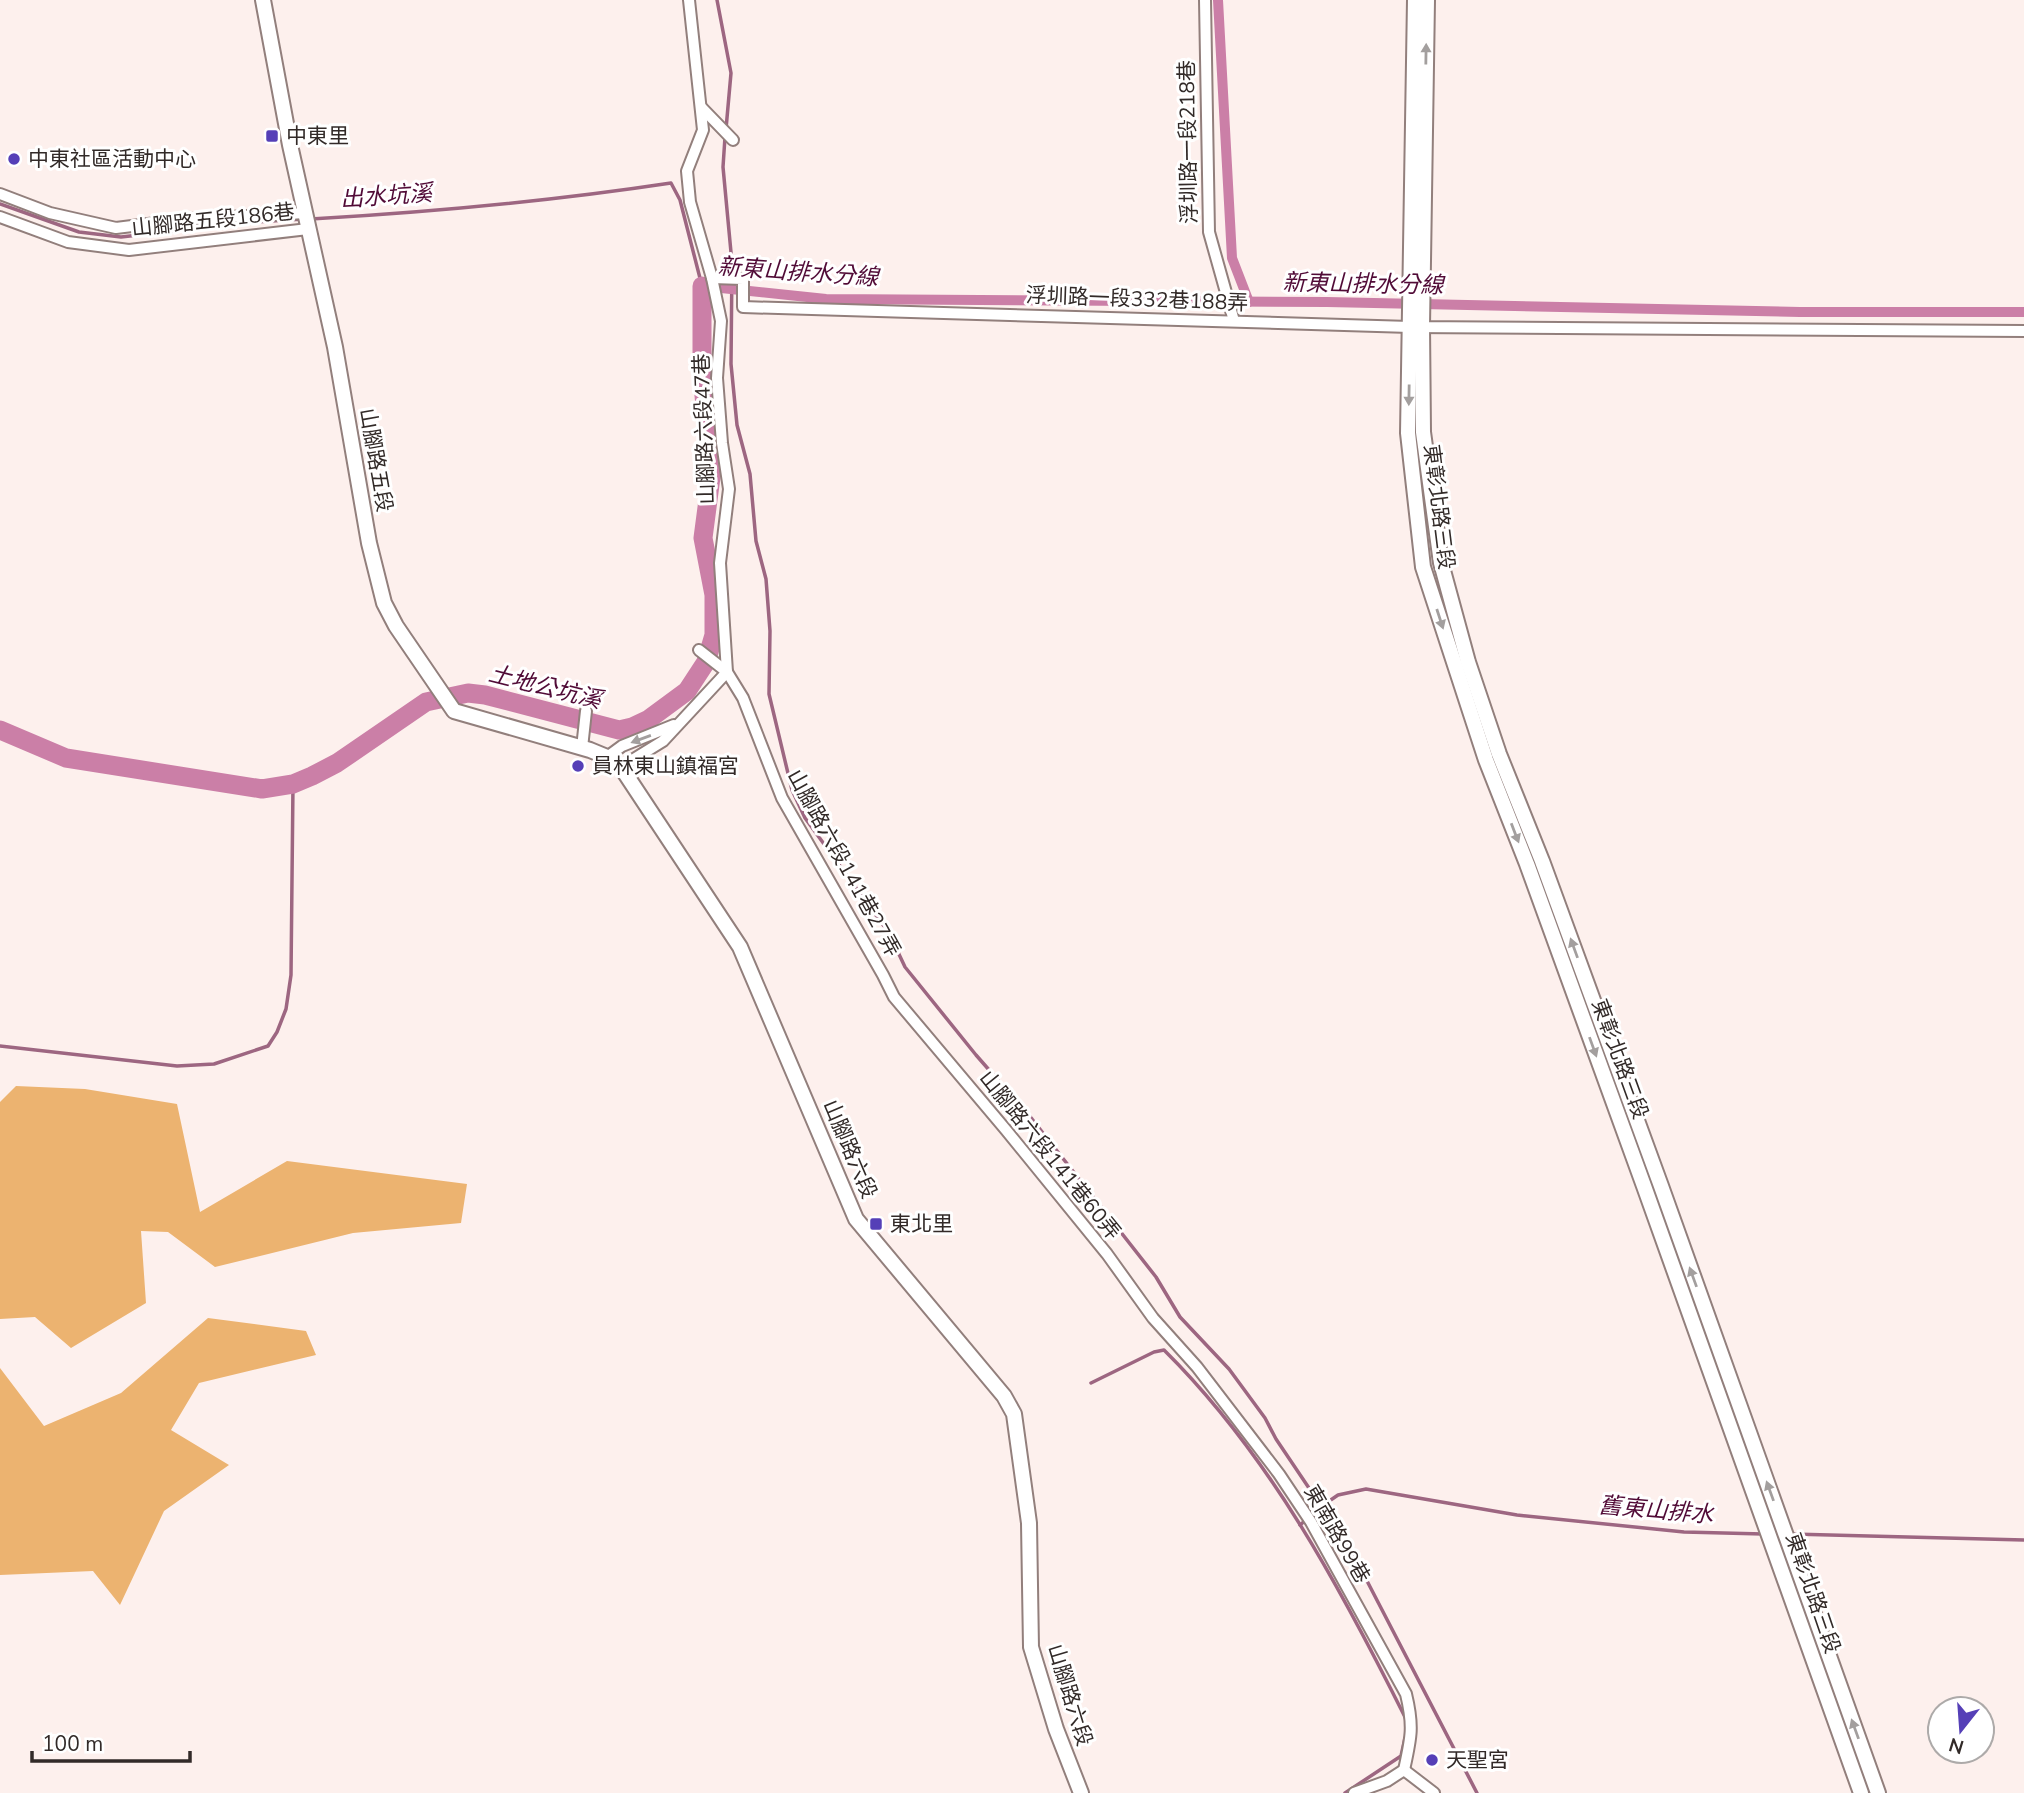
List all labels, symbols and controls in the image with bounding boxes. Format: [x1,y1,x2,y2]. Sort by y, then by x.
one-way arrow [1421,43,1432,65]
street label: 浮圳路一段218巷 [1173,60,1203,224]
place label: 中東里 [286,122,349,150]
marker: 中東里 [264,128,280,144]
place label: 中東社區活動中心 [28,145,196,173]
marker: 中東社區活動中心 [6,151,22,167]
water label: 出水坑溪 [339,177,436,215]
street label: 山腳路五段186巷 [130,198,296,242]
water label: 新東山排水分線 [717,251,882,293]
water label: 新東山排水分線 [1282,267,1447,301]
street label: 浮圳路一段332巷188弄 [1025,281,1249,317]
street label: 山腳路六段47巷 [687,353,721,505]
one-way arrow [1403,384,1415,406]
street label: 山腳路五段 [353,406,399,514]
street label: 東彰北路三段 [1417,443,1461,571]
one-way arrow [1435,608,1445,629]
water label: 土地公坑溪 [485,658,607,717]
one-way arrow [630,734,651,745]
place label: 員林東山鎮福宮 [592,752,739,780]
marker: 員林東山鎮福宮 [570,758,586,774]
street label: 山腳路六段141巷27弄 [781,764,907,962]
one-way arrow [1509,823,1520,844]
one-way arrow [1568,938,1579,959]
street label: 東彰北路三段 [1585,995,1655,1123]
one-way arrow [1588,1036,1599,1057]
street label: 山腳路六段141巷60弄 [973,1065,1127,1245]
street label: 山腳路六段 [817,1095,883,1203]
place label: 東北里 [890,1210,953,1238]
marker: 東北里 [868,1216,884,1232]
one-way arrow [1688,1267,1699,1288]
street label: 東南路99巷 [1298,1480,1376,1588]
one-way arrow [1764,1481,1775,1502]
water label: 舊東山排水 [1597,1490,1716,1531]
street label: 東彰北路三段 [1779,1529,1847,1657]
street label: 山腳路六段 [1041,1641,1099,1749]
north arrow [1926,1695,1996,1765]
one-way arrow [1849,1718,1860,1739]
scale bar [32,1720,189,1764]
text: 100 m [42,1730,103,1758]
text: N [1946,1731,1967,1760]
place label: 天聖宮 [1446,1746,1509,1774]
marker: 天聖宮 [1424,1752,1440,1768]

